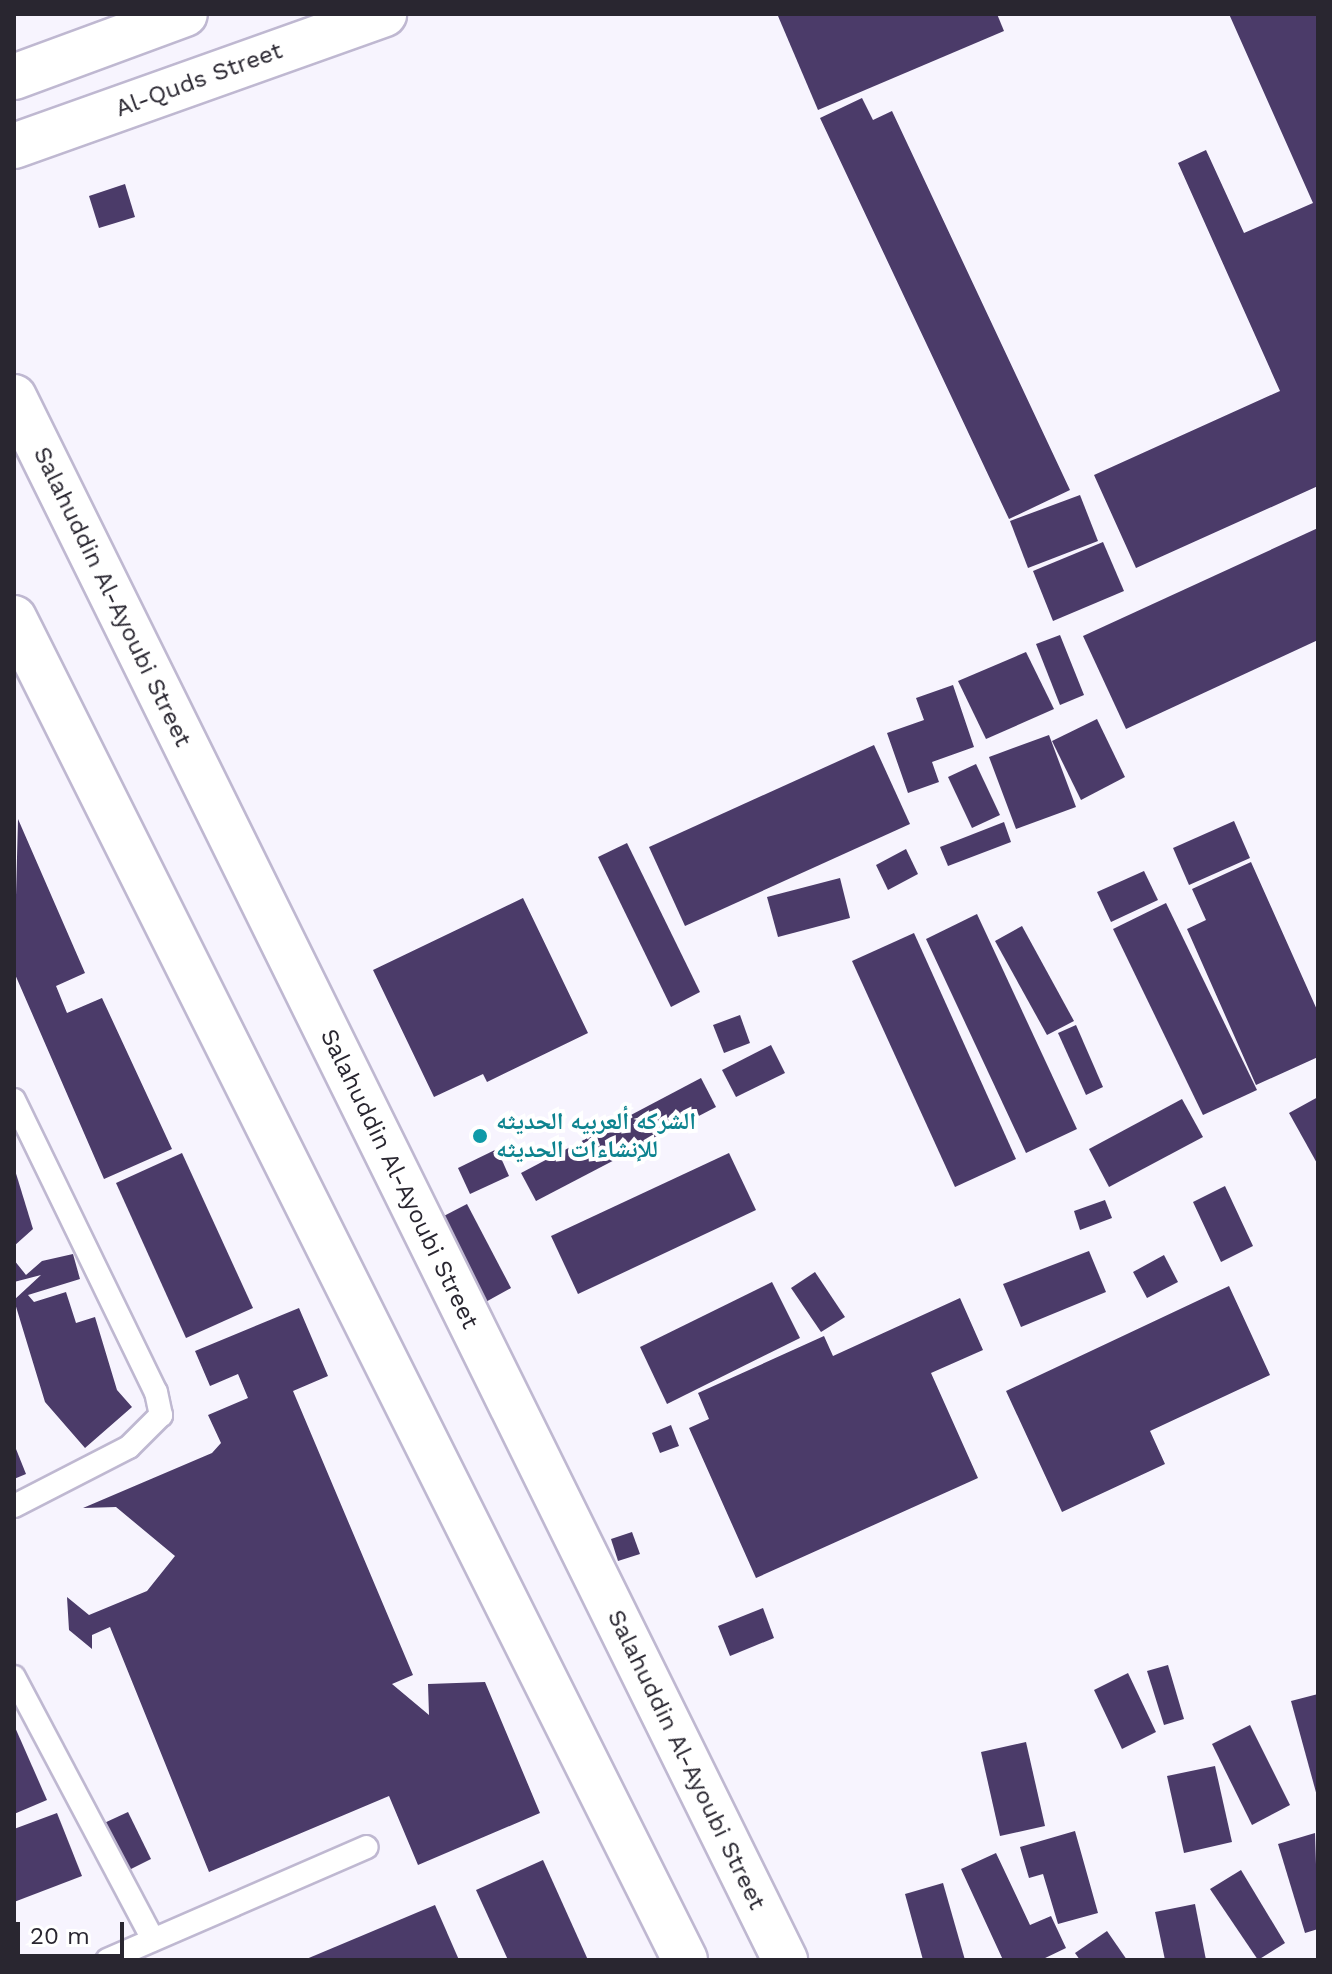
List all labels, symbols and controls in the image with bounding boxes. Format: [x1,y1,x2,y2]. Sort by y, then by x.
street label: Al-Quds Street [112,36,286,124]
street label: Salahuddin Al-Ayoubi Street [27,442,197,752]
street label: Salahuddin Al-Ayoubi Street [314,1024,484,1334]
place label: الشركه ألعربيه الحديثه للإنشاءات الحديثه [496,1108,696,1164]
marker: الشركه ألعربيه الحديثه للإنشاءات الحديثه [471,1127,489,1145]
street label: Salahuddin Al-Ayoubi Street [601,1605,771,1915]
scale bar [20,1906,128,1956]
text: 20 m [30,1922,90,1950]

